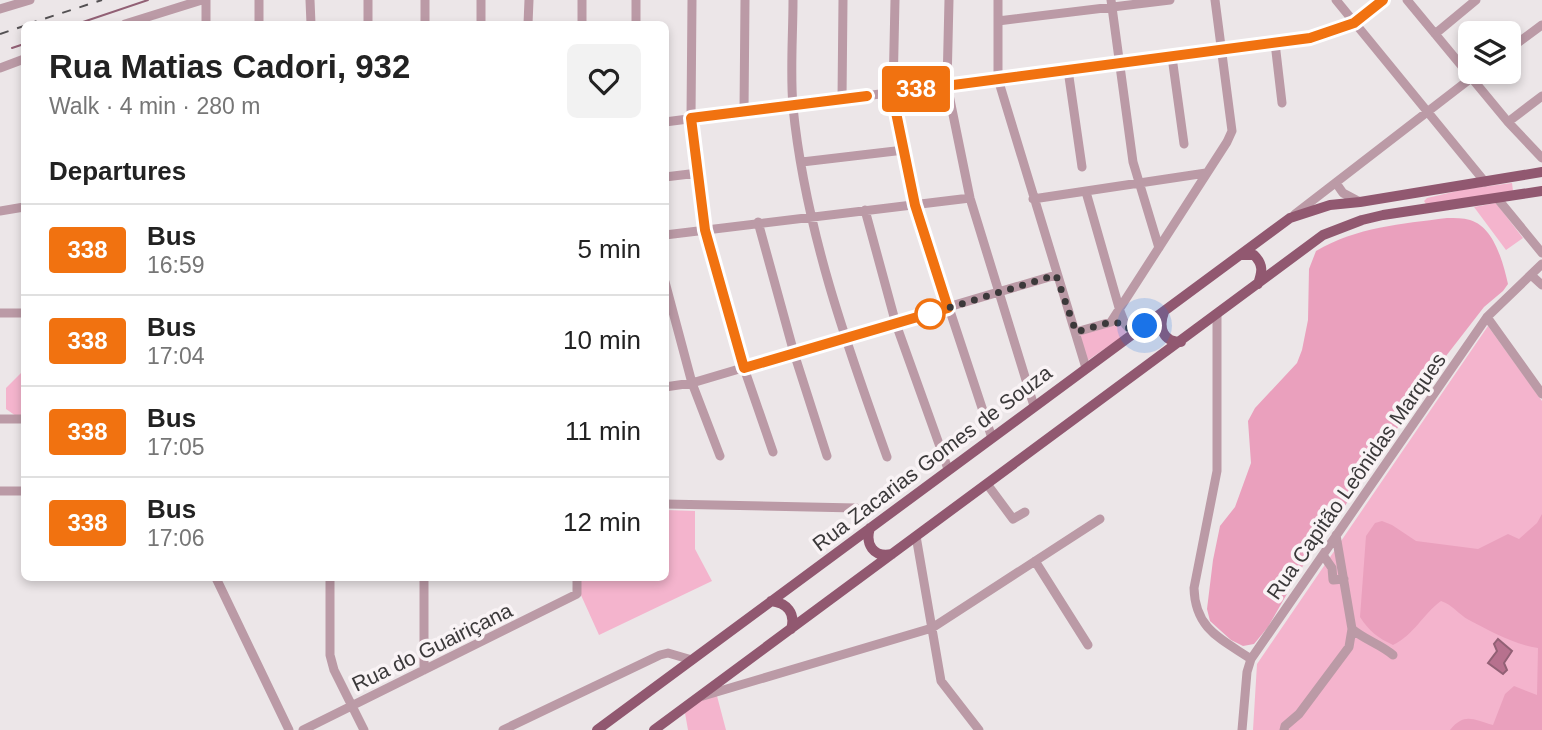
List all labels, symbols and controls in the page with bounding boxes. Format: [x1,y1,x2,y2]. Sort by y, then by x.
map controls [1458,21,1521,84]
button: layers [1458,21,1521,84]
button: heart [567,44,641,118]
text: Rua Matias Cadori, 932 [49,48,410,85]
line badge: 338 [876,66,956,112]
text: 338 [896,75,936,102]
text: Walk · 4 min · 280 m [49,93,260,119]
text: Departures [49,156,186,186]
text: Bus [147,221,196,251]
text: 5 min [577,234,641,264]
text: 338 [67,236,108,263]
text: 16:59 [147,252,205,278]
unlabelled marker [915,299,945,329]
your location [1127,308,1162,343]
text: Bus [147,312,196,342]
text: 10 min [563,325,641,355]
text: 338 [67,327,108,354]
text: 17:04 [147,343,205,369]
street label: Rua Capitão Leônidas Marques [1262,348,1450,604]
street label: Rua Zacarias Gomes de Souza [808,360,1056,555]
text: Bus [147,403,196,433]
text: 11 min [565,416,641,446]
text: 338 [67,418,108,445]
text: 17:05 [147,434,205,460]
text: Bus [147,494,196,524]
text: 12 min [563,507,641,537]
text: 338 [67,509,108,536]
text: 17:06 [147,525,205,551]
street label: Rua do Guairiçana [348,598,516,696]

